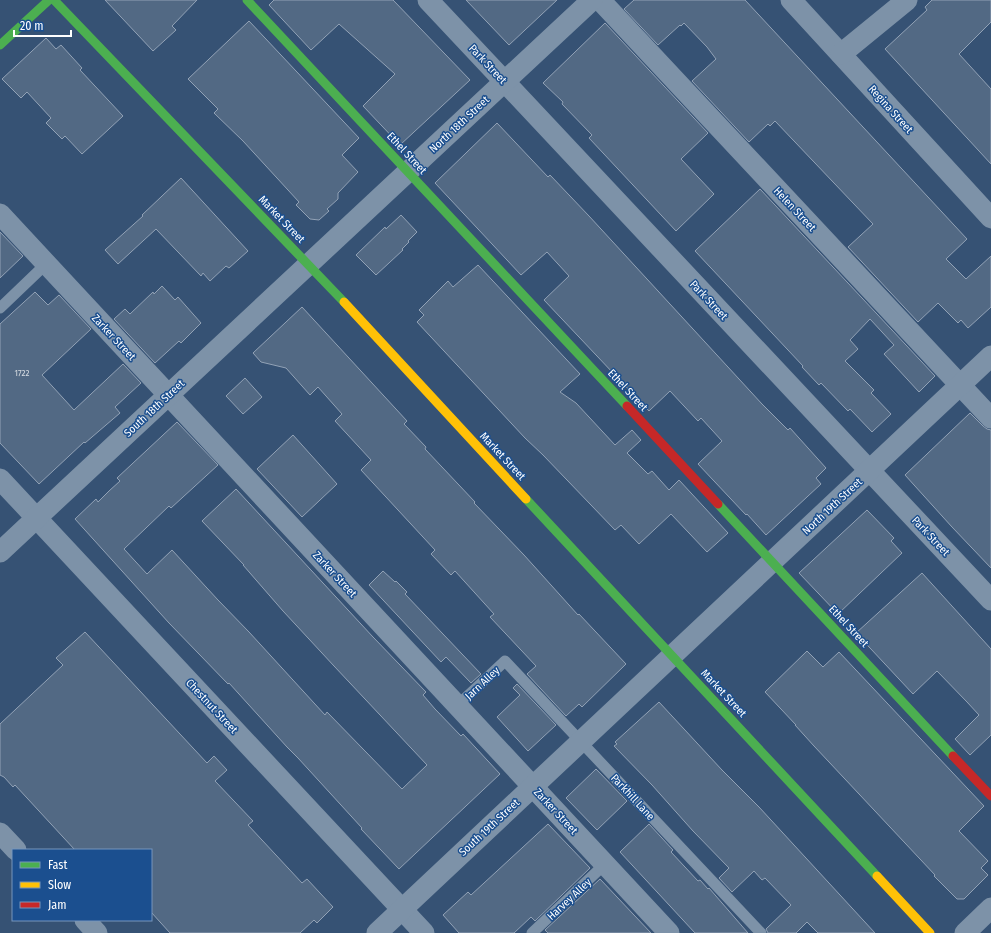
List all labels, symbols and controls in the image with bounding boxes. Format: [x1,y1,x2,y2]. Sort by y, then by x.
scale bar [14,12,71,38]
text: 20 m [20,19,44,33]
street label: Park Street [466,42,509,87]
street label: Regina Street [866,83,916,136]
street label: North 18th Street [427,93,492,155]
street label: Ethel Street [384,130,430,177]
street label: Helen Street [771,184,819,234]
street label: Market Street [256,193,308,246]
street label: Park Street [687,278,730,323]
street label: Zarker Street [89,312,139,363]
street label: Ethel Street [605,367,651,414]
house number: 1722 [15,368,30,378]
street label: South 18th Street [121,377,188,440]
street label: Market Street [477,430,528,483]
street label: North 19th Street [800,475,865,537]
street label: Park Street [909,514,952,559]
street label: Zarker Street [310,549,360,600]
street label: Ethel Street [826,603,872,650]
street label: Jarn Alley [462,664,502,703]
street label: Market Street [698,667,749,720]
street label: Chestnut Street [183,676,240,737]
street label: Parkhill Lane [608,772,657,823]
street label: Zarker Street [531,786,581,837]
street label: South 19th Street [457,796,522,859]
legend [12,849,152,921]
text: Fast [48,858,67,872]
street label: Harvey Alley [545,876,594,923]
text: Slow [48,878,71,892]
text: Jam [48,898,66,912]

